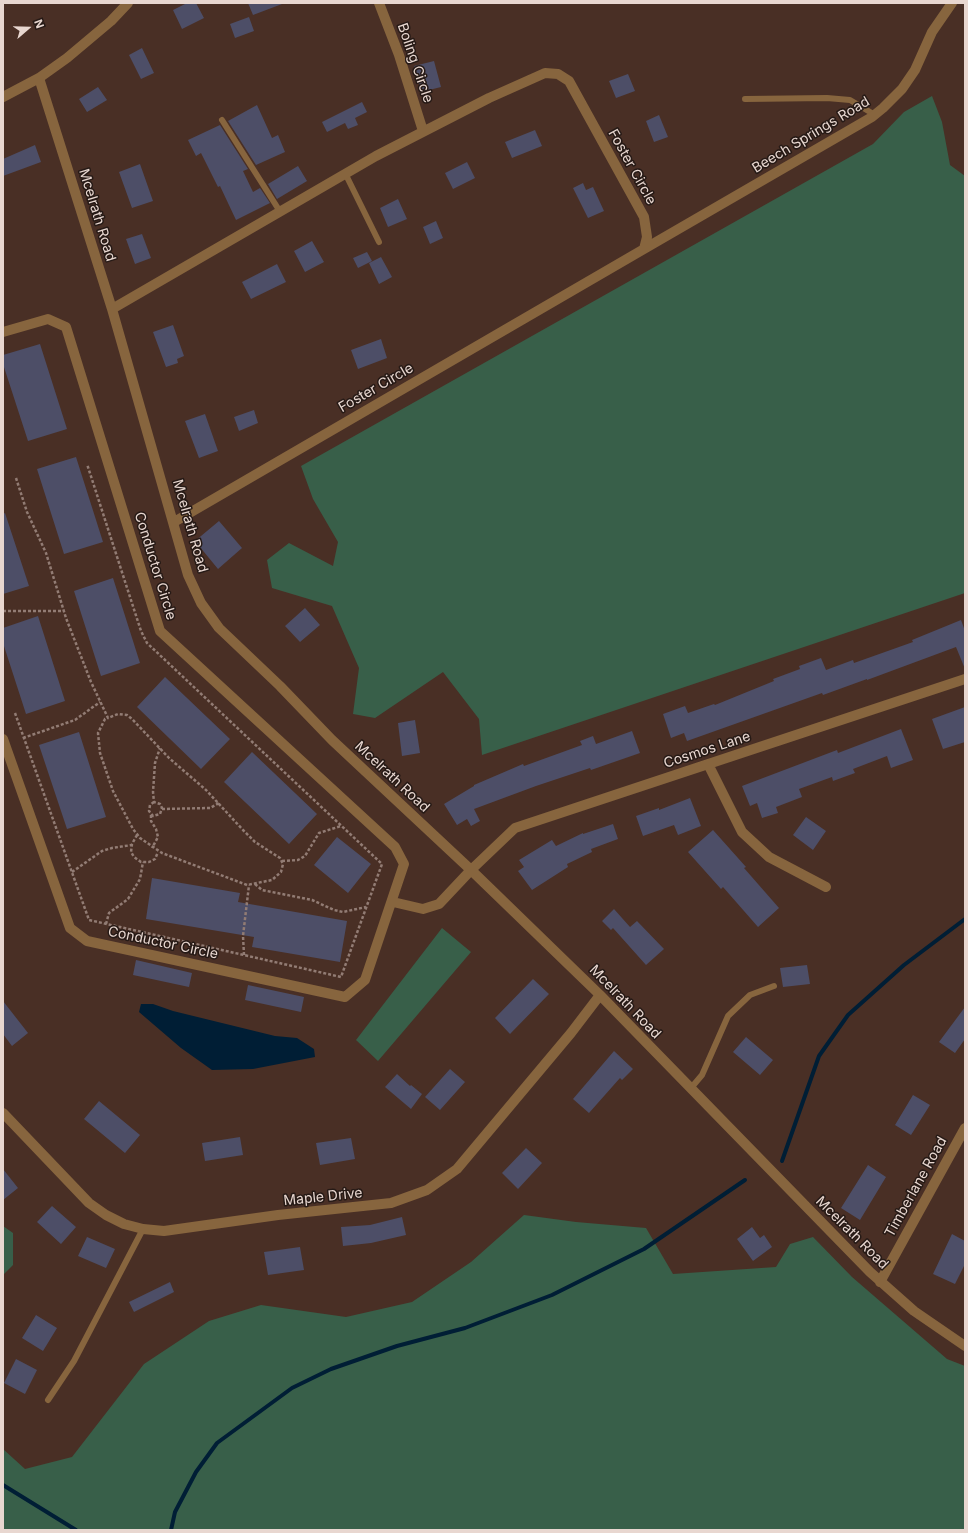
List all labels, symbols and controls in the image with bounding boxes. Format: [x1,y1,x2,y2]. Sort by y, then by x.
north arrow [8,8,48,48]
text: N [31,18,47,30]
street label: Boling Circle [393,21,437,105]
street label: Beech Springs Road [749,93,873,177]
street label: Foster Circle [604,126,660,208]
street label: Mcelrath Road [75,167,119,263]
street label: Foster Circle [336,360,416,416]
street label: Mcelrath Road [169,478,211,574]
street label: Conductor Circle [131,510,179,622]
street label: Cosmos Lane [662,728,752,772]
street label: Mcelrath Road [351,738,433,816]
street label: Conductor Circle [106,923,220,963]
street label: Mcelrath Road [586,962,664,1042]
street label: Timberlane Road [881,1134,951,1240]
street label: Maple Drive [283,1185,363,1209]
street label: Mcelrath Road [812,1193,892,1273]

